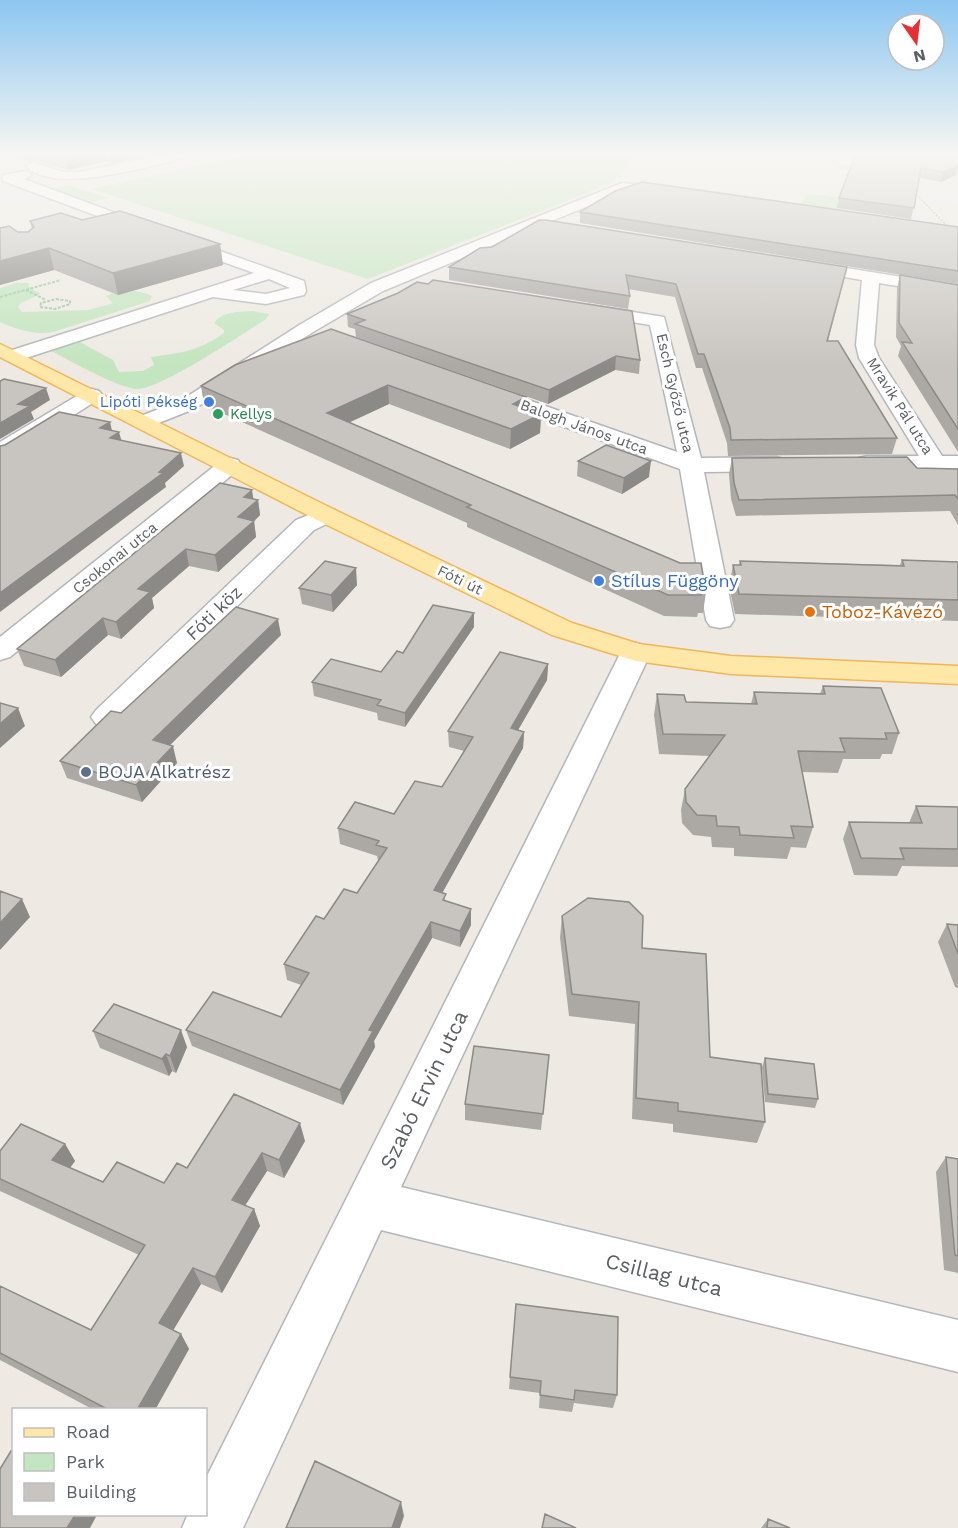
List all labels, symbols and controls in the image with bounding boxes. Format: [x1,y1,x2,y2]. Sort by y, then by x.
north arrow [886,12,946,72]
text: N [911,45,928,67]
street label: Esch Győző utca [652,331,698,455]
street label: Mravik Pál utca [863,354,937,458]
place label: Lipóti Pékség [100,393,197,411]
marker: Lipóti Pékség [202,395,216,409]
street label: Balogh János utca [518,396,651,459]
place label: Kellys [230,405,272,423]
marker: Kellys [211,407,225,421]
street label: Csokonai utca [69,518,161,598]
street label: Fóti út [434,561,486,599]
place label: Stílus Függöny [611,570,739,591]
marker: Stílus Függöny [592,574,606,588]
street label: Fóti köz [181,581,246,644]
place label: Toboz-Kávézó [822,601,943,622]
marker: Toboz-Kávézó [803,605,817,619]
place label: BOJA Alkatrész [98,761,231,782]
marker: BOJA Alkatrész [79,765,93,779]
street label: Szabó Ervin utca [374,1006,473,1173]
street label: Csillag utca [603,1248,725,1301]
legend [12,1408,207,1516]
text: Road [66,1421,110,1442]
text: Park [66,1451,105,1472]
text: Building [66,1481,136,1502]

